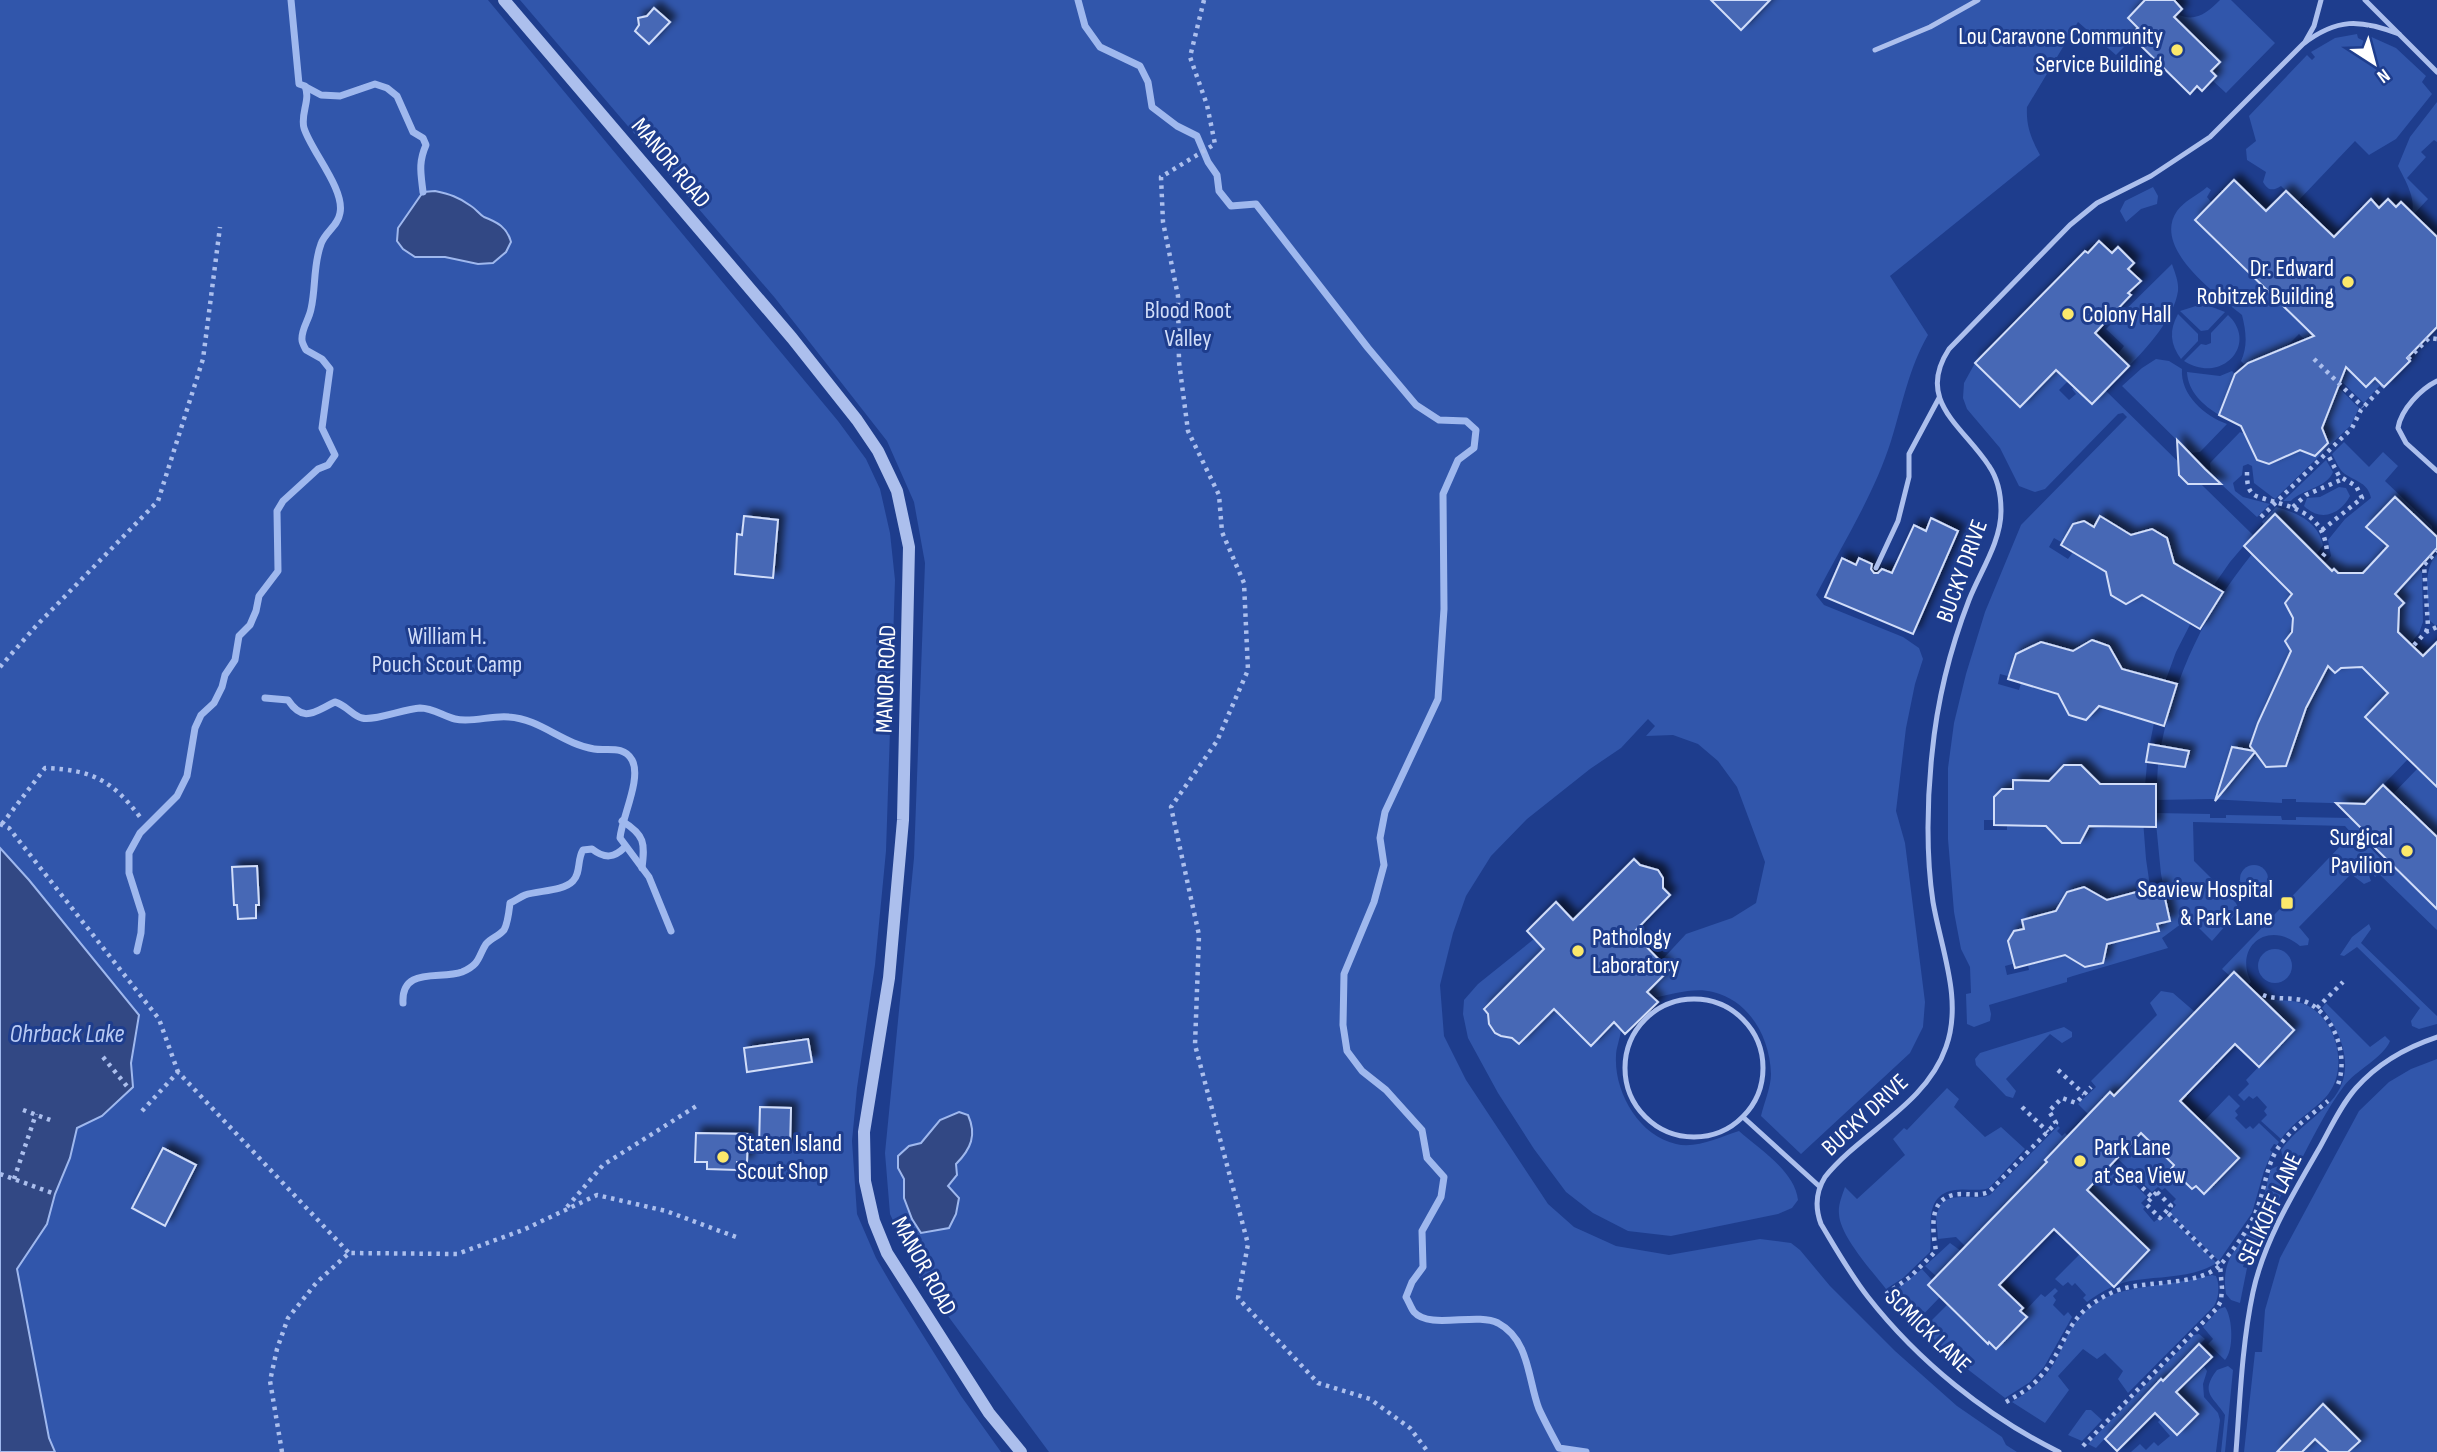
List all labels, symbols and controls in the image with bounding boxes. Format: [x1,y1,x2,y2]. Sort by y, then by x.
place label: Lou Caravone Community Service Building [1958,22,2163,79]
north arrow [2339,28,2409,98]
marker: Lou Caravone Community Service Building [2169,42,2185,58]
text: N [2372,63,2394,88]
street label: MANOR ROAD [625,112,717,214]
place label: Dr. Edward Robitzek Building [2196,254,2334,311]
marker: Dr. Edward Robitzek Building [2340,274,2356,290]
park label: Blood Root Valley [1145,296,1231,353]
place label: Colony Hall [2082,300,2171,329]
marker: Colony Hall [2060,306,2076,322]
street label: BUCKY DRIVE [1930,516,1994,626]
park label: William H. Pouch Scout Camp [372,622,522,679]
street label: MANOR ROAD [870,624,902,734]
place label: Surgical Pavilion [2329,823,2393,880]
marker: Surgical Pavilion [2399,843,2415,859]
place label: Seaview Hospital & Park Lane [2137,875,2273,932]
marker: Seaview Hospital & Park Lane [2279,895,2295,911]
place label: Pathology Laboratory [1592,923,1679,980]
marker: Pathology Laboratory [1570,943,1586,959]
water label: Ohrback Lake [10,1019,124,1050]
street label: BUCKY DRIVE [1816,1068,1914,1162]
place label: Staten Island Scout Shop [737,1129,842,1186]
place label: Park Lane at Sea View [2094,1133,2186,1190]
street label: SELIKOFF LANE [2231,1148,2309,1270]
marker: Staten Island Scout Shop [715,1149,731,1165]
marker: Park Lane at Sea View [2072,1153,2088,1169]
street label: MANOR ROAD [885,1212,963,1320]
street label: SCMICK LANE [1879,1283,1977,1379]

